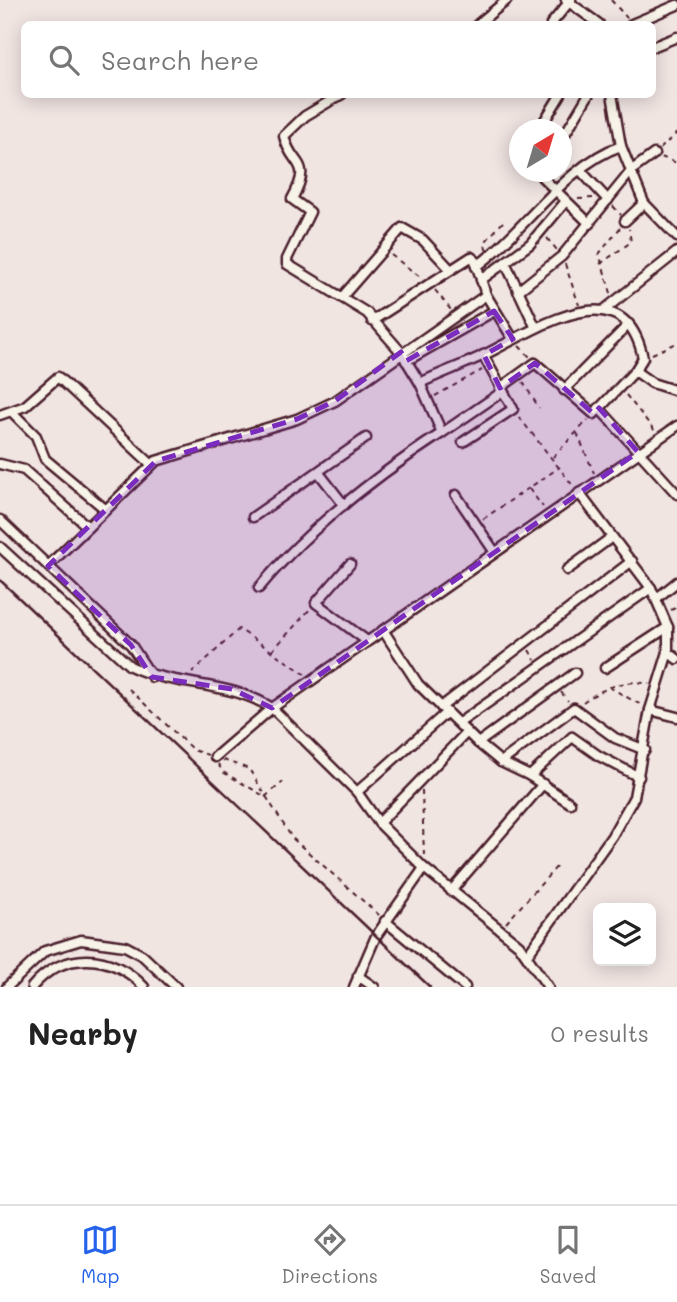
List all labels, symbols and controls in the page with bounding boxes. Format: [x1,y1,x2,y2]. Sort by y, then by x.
search box [21,21,656,98]
icon: search [45,41,83,79]
text: Search here [101,43,259,77]
north arrow [509,119,572,182]
map controls [593,903,656,966]
button: layers [593,903,656,966]
text: Nearby [28,1013,138,1053]
text: 0 results [551,1018,649,1048]
tab: Map [81,1221,120,1288]
tab: Directions [281,1221,378,1288]
tab: Saved [540,1221,596,1288]

